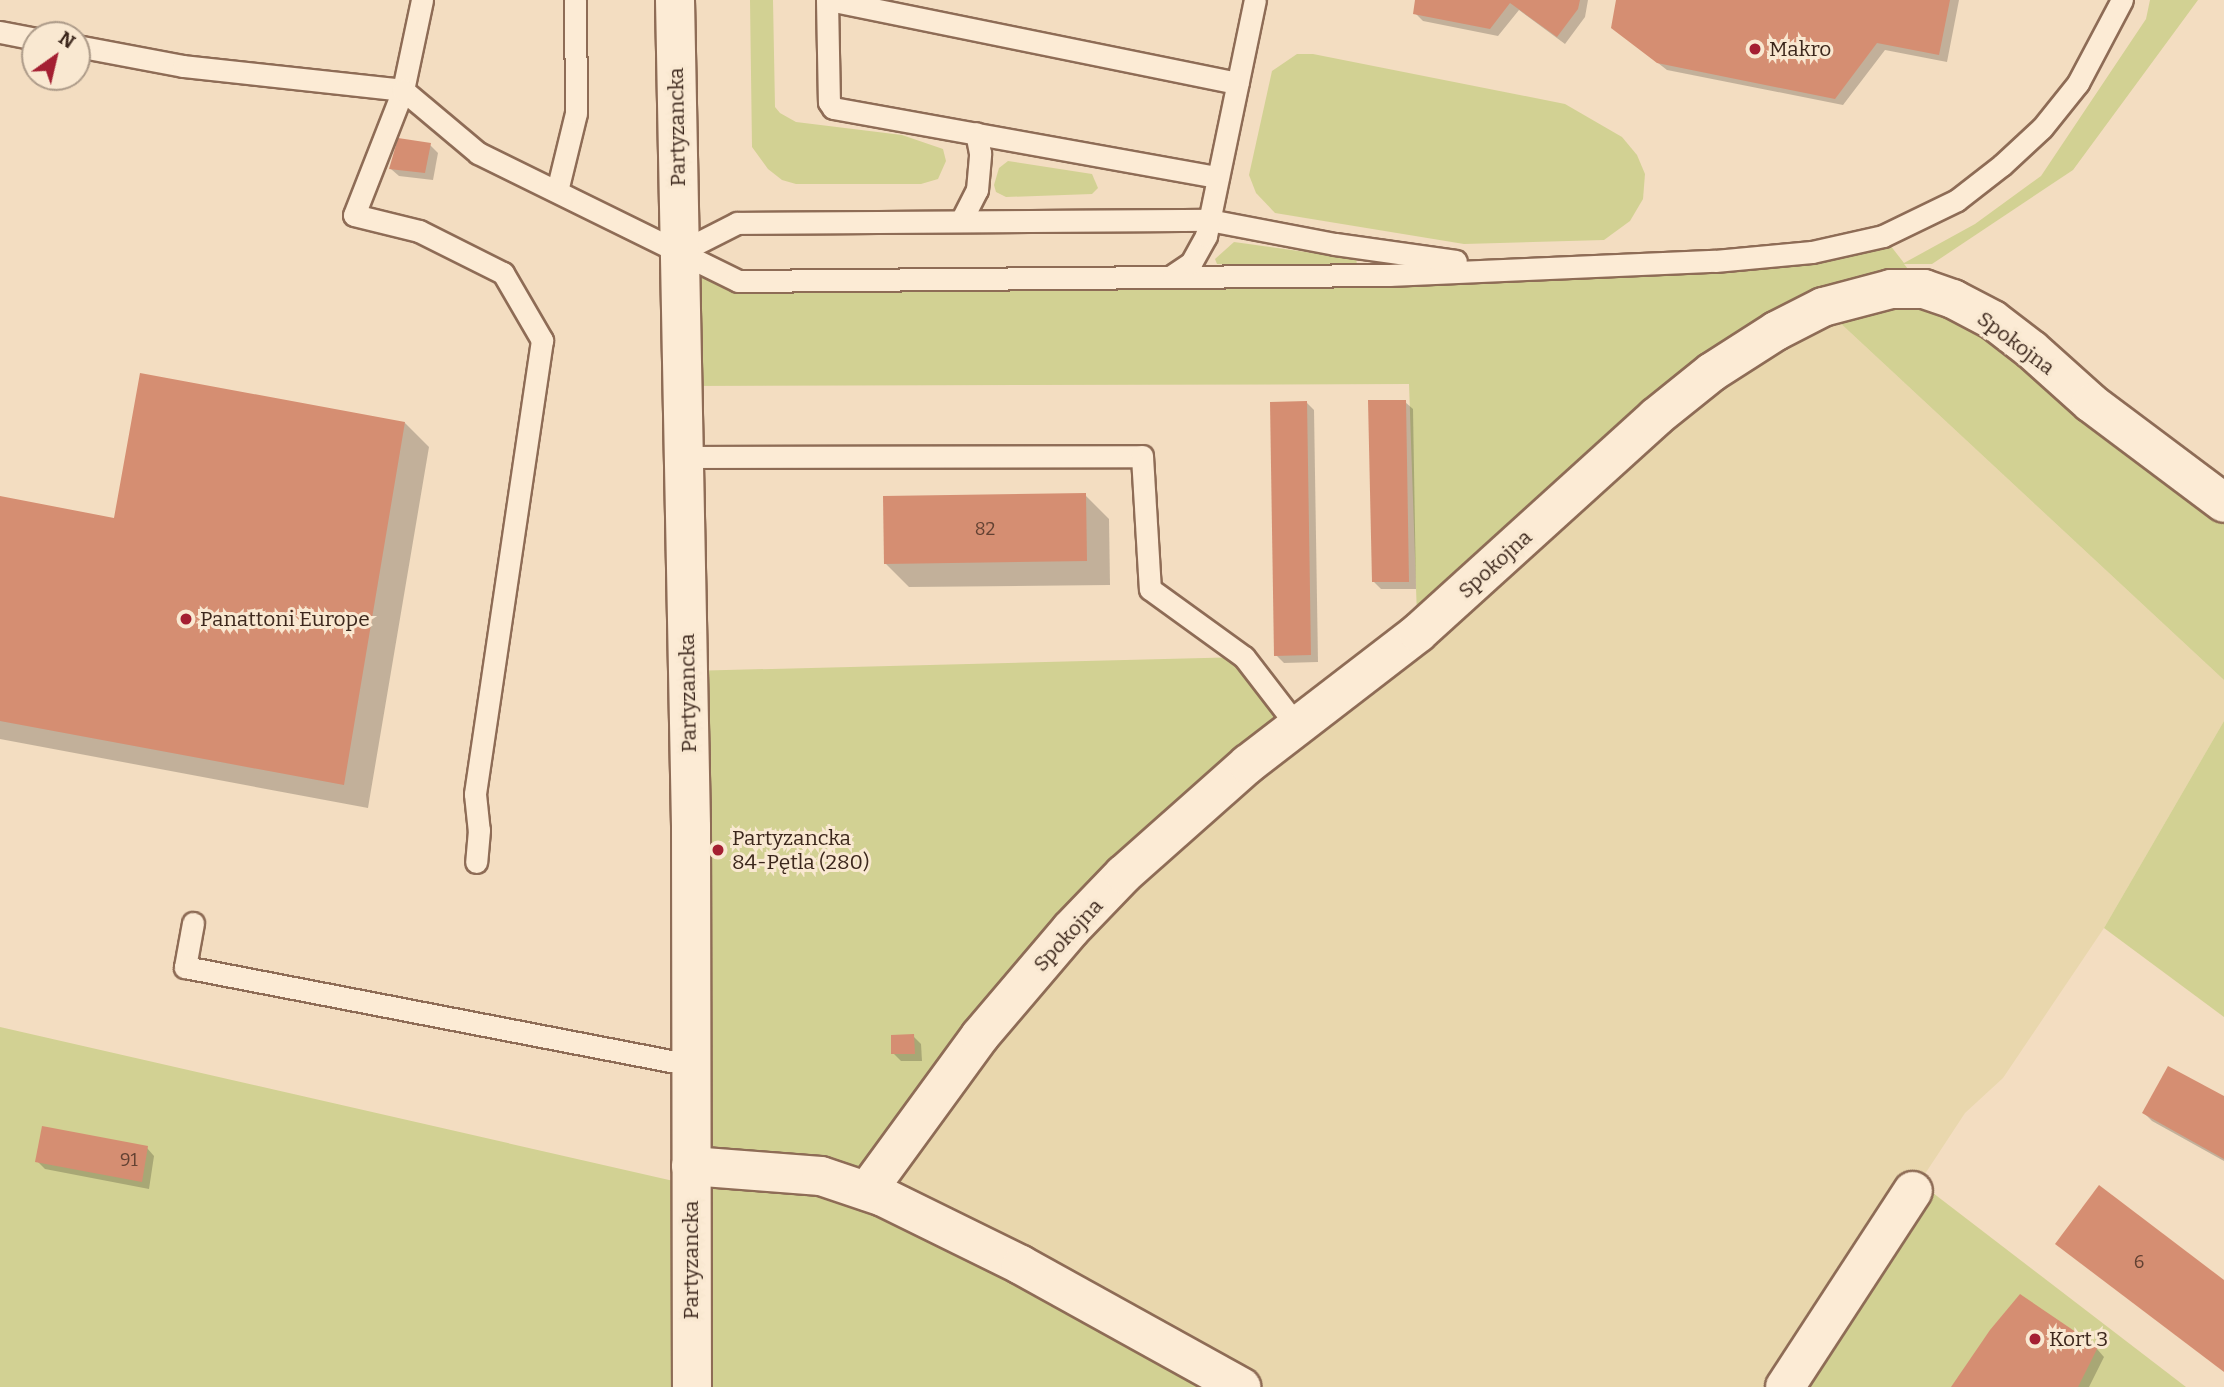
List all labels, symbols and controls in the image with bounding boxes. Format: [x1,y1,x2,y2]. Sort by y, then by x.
north arrow [21,21,91,91]
text: N [54,26,79,53]
place label: Makro [1769,36,1831,62]
marker: Makro [1747,41,1763,57]
street label: Partyzancka [663,67,691,187]
street label: Spokojna [1972,306,2060,380]
house number: 82 [975,518,995,540]
street label: Spokojna [1453,524,1537,604]
place label: Panattoni Europe [200,606,370,632]
marker: Panattoni Europe [178,611,194,627]
street label: Partyzancka [674,633,702,753]
place label: Partyzancka 84-Pętla (280) [732,825,869,875]
marker: Partyzancka 84-Pętla (280) [710,842,726,858]
street label: Spokojna [1028,893,1108,977]
house number: 91 [120,1149,138,1171]
street label: Partyzancka [678,1200,704,1320]
house number: 6 [2134,1251,2144,1273]
place label: Kort 3 [2049,1326,2108,1352]
marker: Kort 3 [2027,1331,2043,1347]

